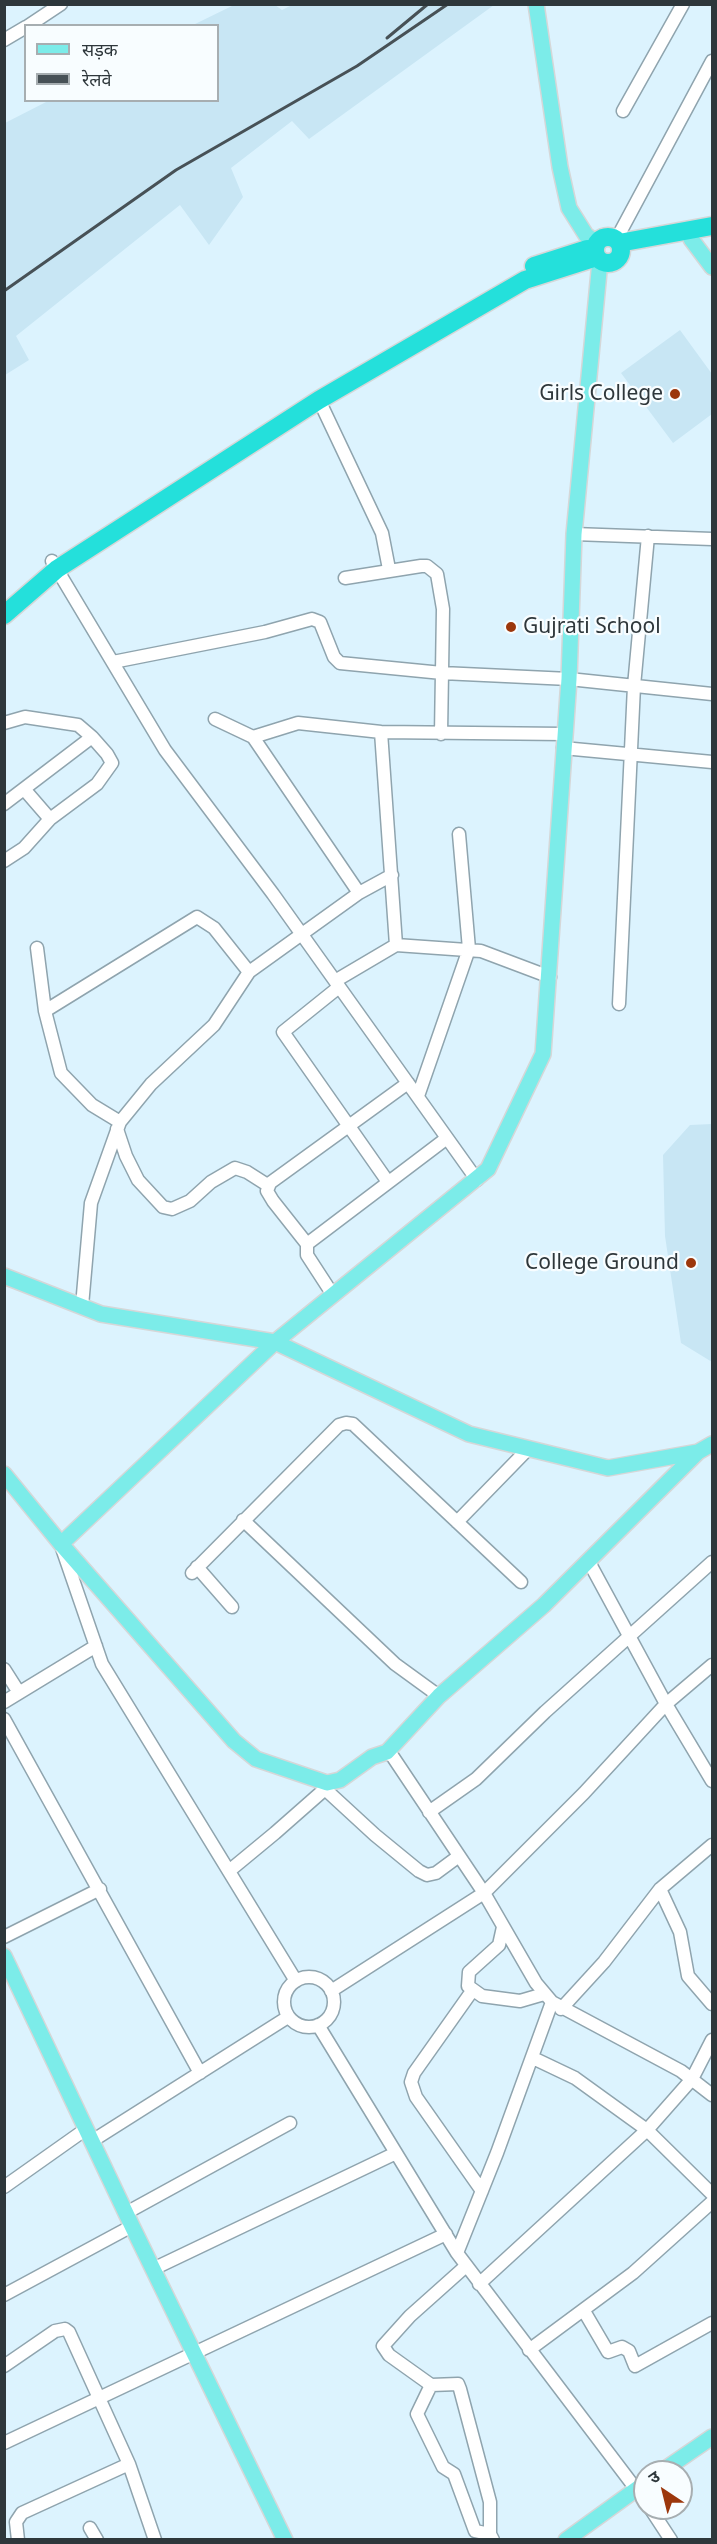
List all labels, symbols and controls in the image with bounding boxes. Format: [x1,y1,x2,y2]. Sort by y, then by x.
legend [24,24,219,102]
text: सड़क [82,37,118,61]
text: रेलवे [82,67,112,91]
place label: Girls College [539,381,663,407]
marker: Girls College [668,387,682,401]
place label: Gujrati School [523,614,661,640]
marker: Gujrati School [504,620,518,634]
place label: College Ground [525,1250,679,1276]
marker: College Ground [684,1256,698,1270]
north arrow [633,2460,693,2520]
text: उ [644,2465,664,2489]

